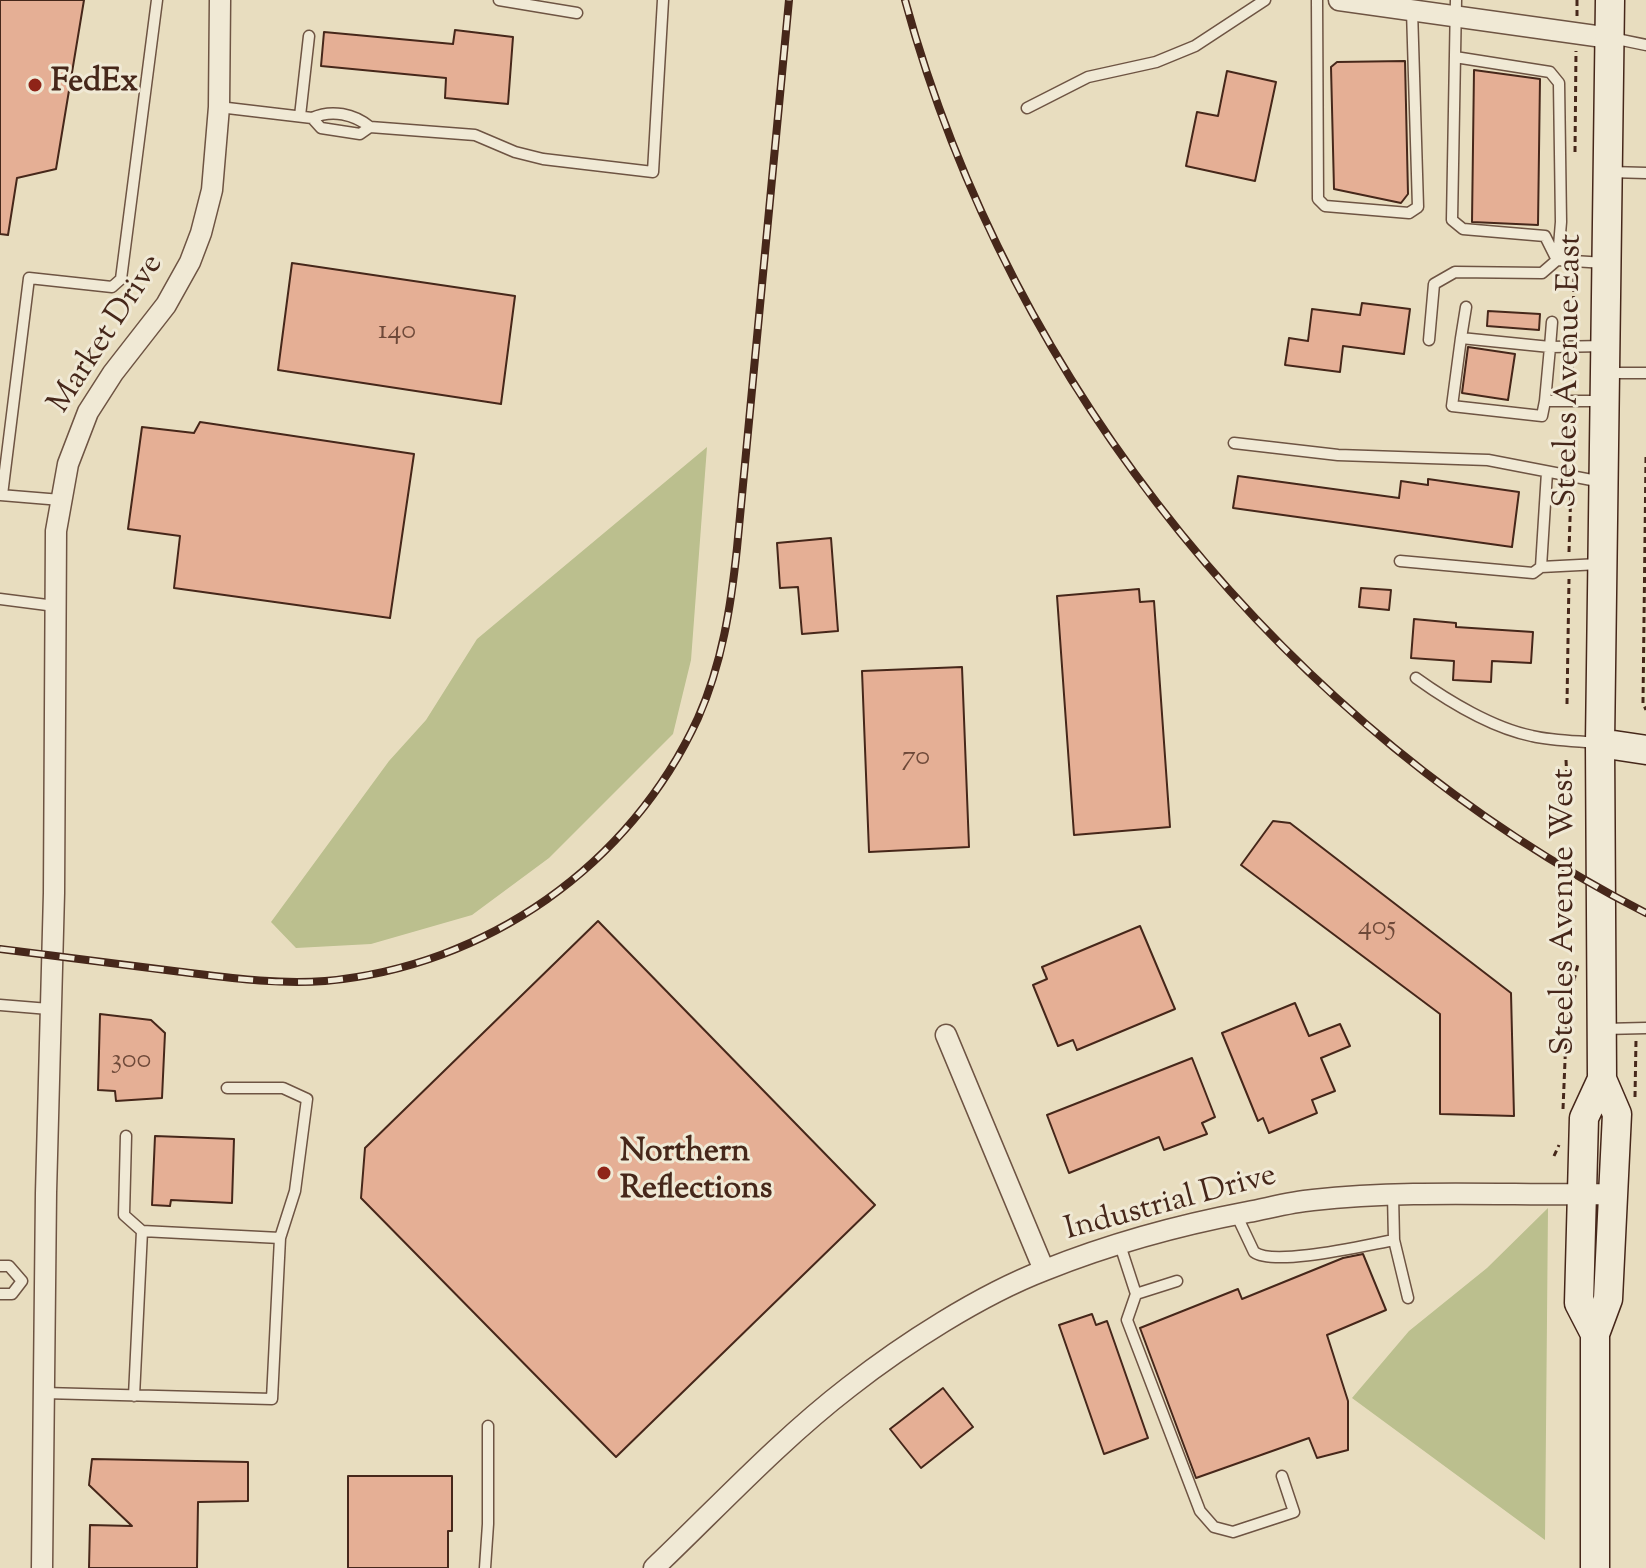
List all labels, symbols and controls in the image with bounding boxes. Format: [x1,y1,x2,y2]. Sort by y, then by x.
place label: FedEx [51,66,138,104]
marker: FedEx [26,76,44,94]
street label: Steeles Avenue East [1549,234,1593,508]
street label: Market Drive [42,248,174,422]
house number: 140 [378,316,416,350]
house number: 70 [902,742,930,776]
street label: Steeles Avenue West [1548,768,1586,1056]
house number: 405 [1358,912,1396,946]
house number: 300 [111,1045,151,1079]
place label: Northern Reflections [620,1136,772,1211]
street label: Industrial Drive [1061,1158,1281,1252]
marker: Northern Reflections [595,1164,613,1182]

